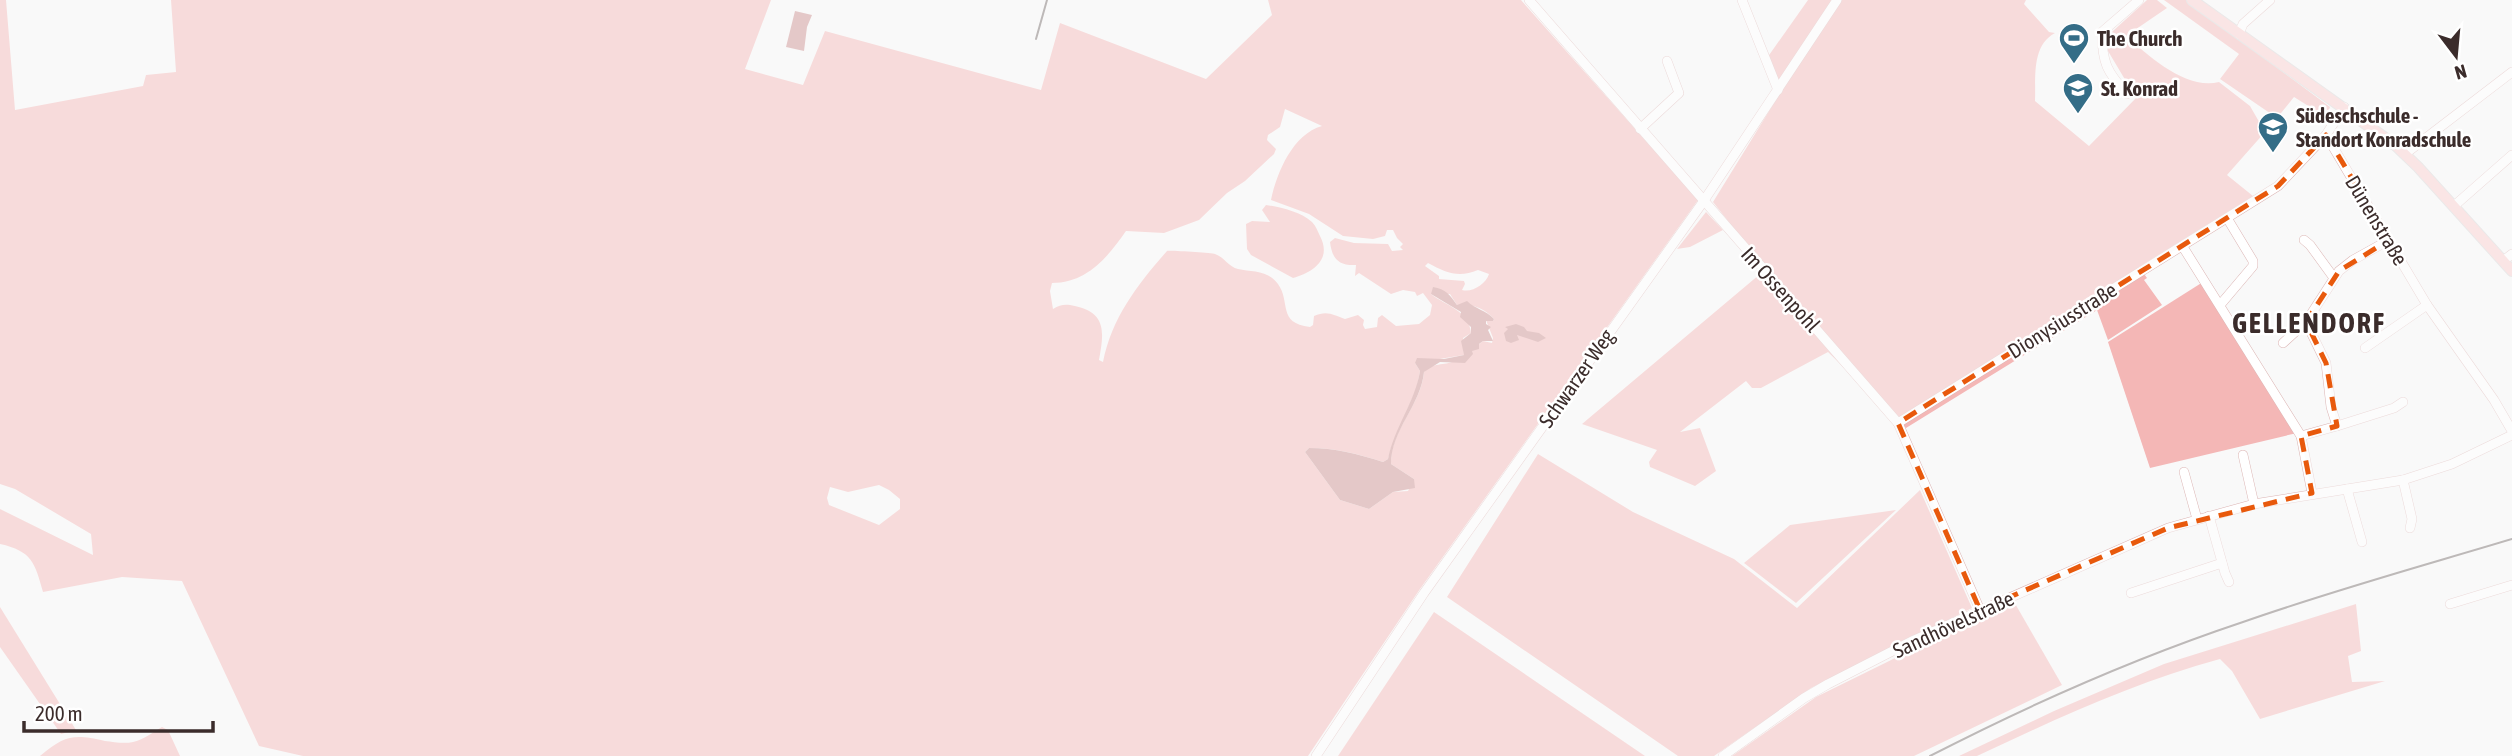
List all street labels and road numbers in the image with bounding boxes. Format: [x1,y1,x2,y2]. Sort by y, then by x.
street label: Dünenstraße [2341,171,2413,269]
street label: Im Ossenpohl [1737,242,1826,337]
street label: Dionysiusstraße [2003,277,2121,363]
street label: Schwarzer Weg [1533,324,1619,432]
street label: Sandhövelstraße [1889,586,2017,662]

